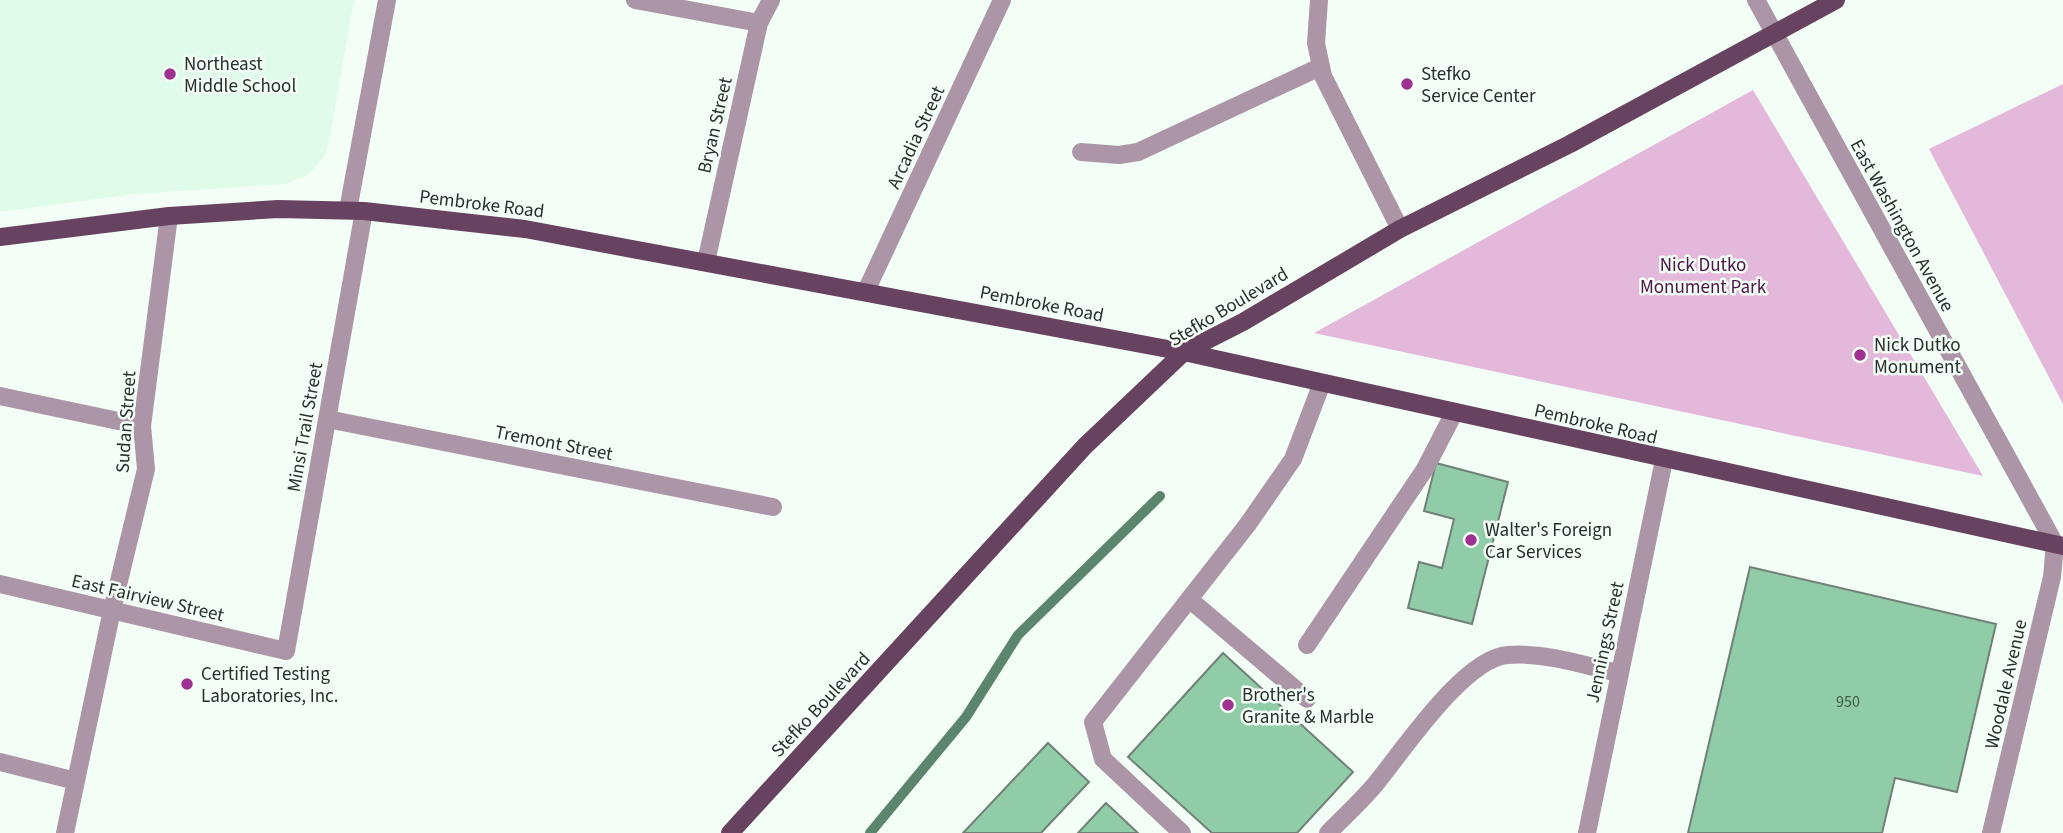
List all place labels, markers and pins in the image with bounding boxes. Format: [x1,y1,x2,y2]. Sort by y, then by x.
place label: Northeast Middle School [184,51,296,100]
place label: Stefko Service Center [1421,61,1536,110]
marker: Northeast Middle School [162,66,178,82]
marker: Stefko Service Center [1399,76,1415,92]
place label: Nick Dutko Monument [1874,332,1961,381]
marker: Nick Dutko Monument [1852,347,1868,363]
place label: Walter's Foreign Car Services [1485,517,1612,566]
marker: Walter's Foreign Car Services [1463,532,1479,548]
place label: Certified Testing Laboratories, Inc. [201,661,339,710]
marker: Certified Testing Laboratories, Inc. [179,676,195,692]
place label: Brother's Granite & Marble [1242,682,1374,731]
marker: Brother's Granite & Marble [1220,697,1236,713]

